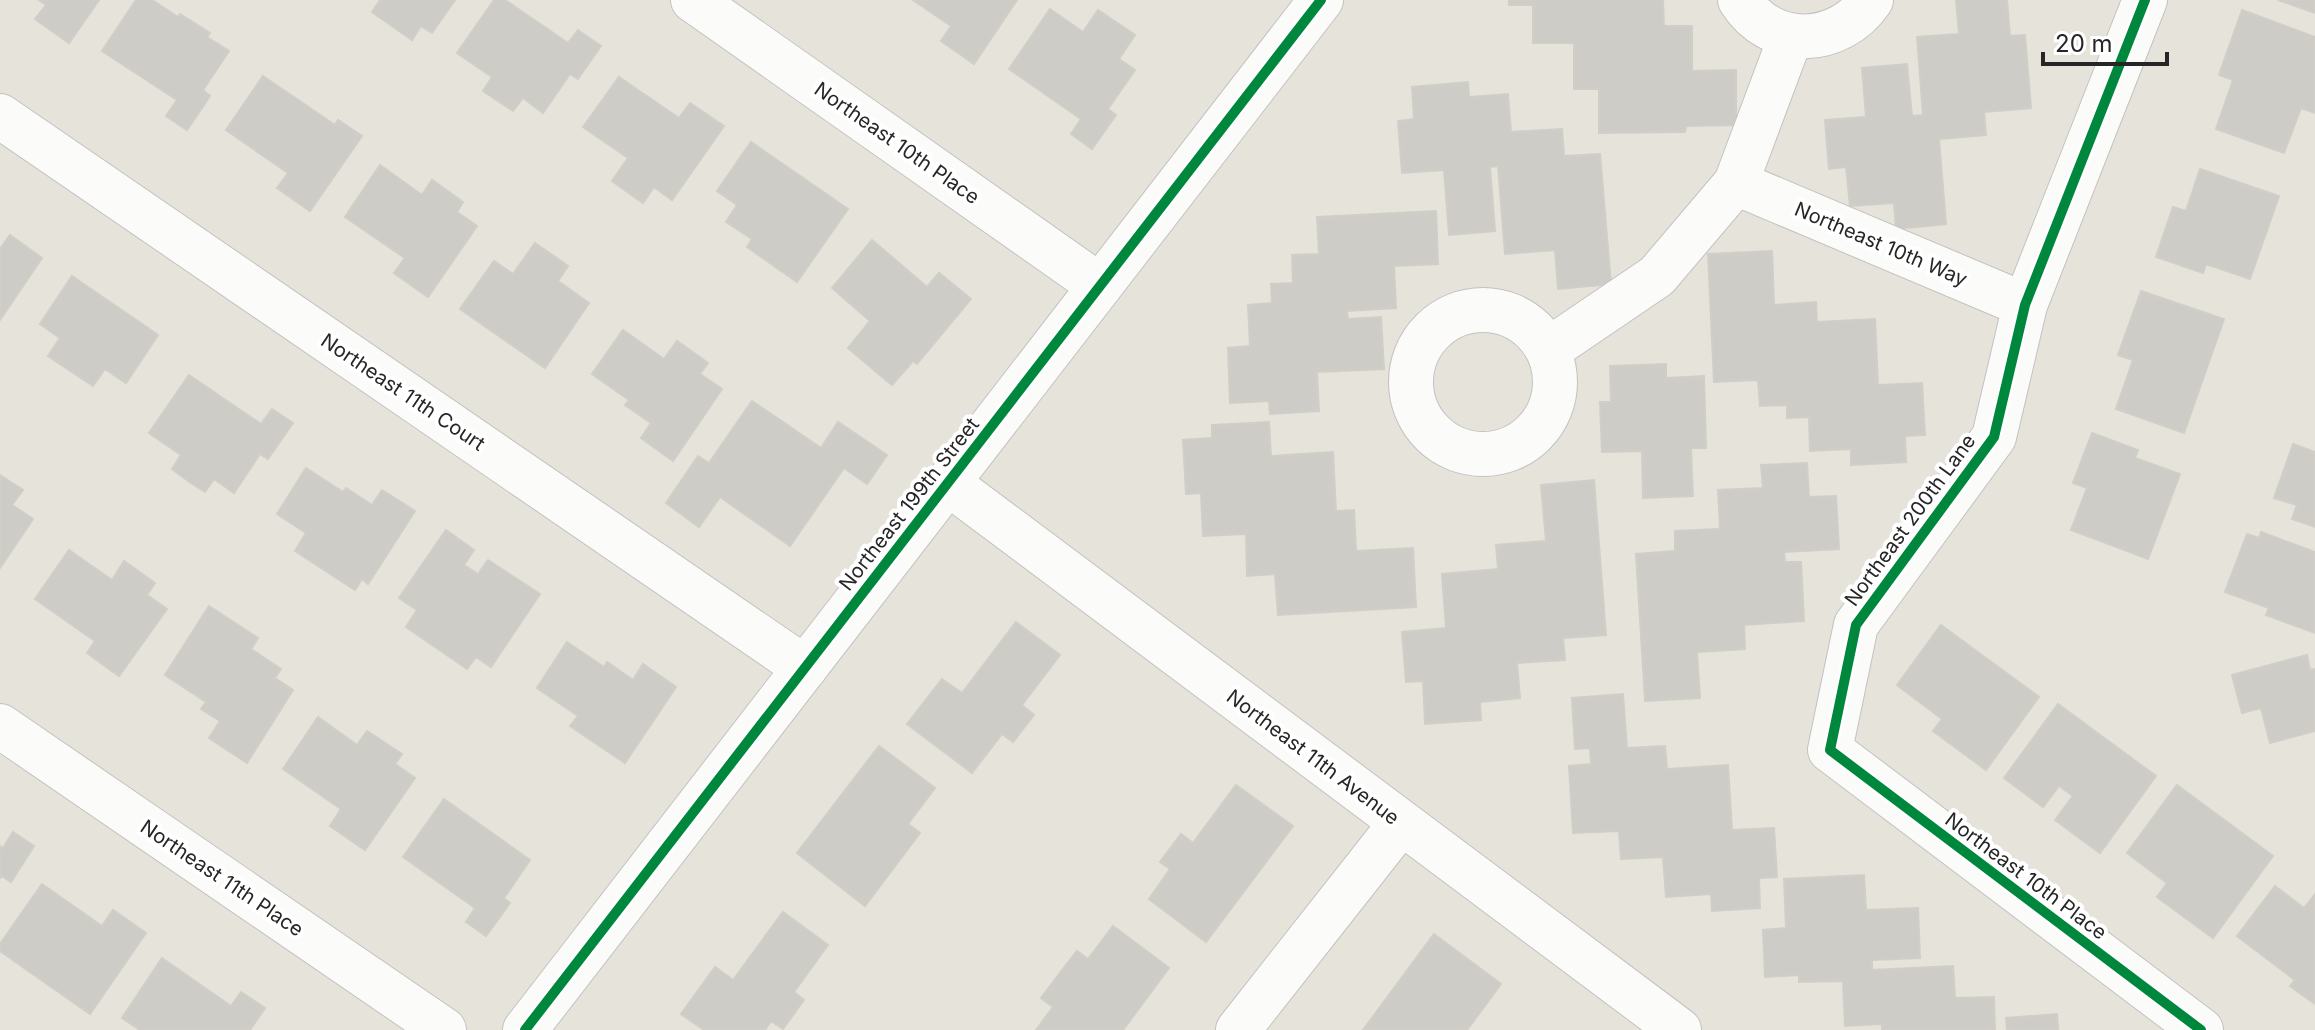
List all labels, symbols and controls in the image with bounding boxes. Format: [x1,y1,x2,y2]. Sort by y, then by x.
scale bar [2043,16,2167,66]
text: 20 m [2055,29,2113,58]
street label: Northeast 10th Place [810,77,984,209]
street label: Northeast 10th Way [1791,197,1971,291]
street label: Northeast 11th Court [317,328,490,456]
street label: Northeast 199th Street [834,412,984,595]
street label: Northeast 200th Lane [1840,429,1980,611]
street label: Northeast 11th Avenue [1222,684,1404,830]
street label: Northeast 10th Place [1940,807,2112,945]
street label: Northeast 11th Place [136,814,308,942]

